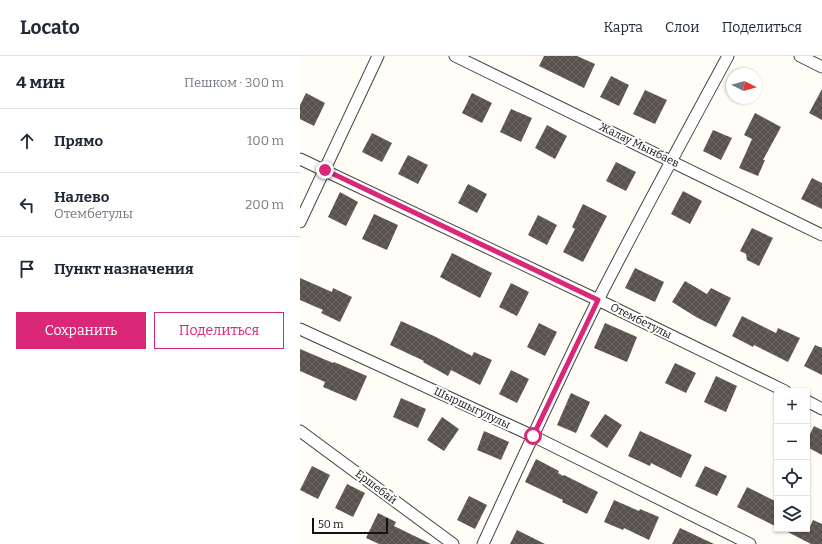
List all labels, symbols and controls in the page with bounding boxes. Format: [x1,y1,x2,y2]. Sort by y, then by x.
text: Locato [20,16,80,39]
text: Карта [603,19,643,36]
text: Слои [665,19,700,36]
text: Поделиться [722,19,802,36]
north arrow [726,68,762,104]
text: 4 мин [16,72,65,93]
text: Пешком · 300 m [184,75,284,90]
street label: Жалау Мынбаев [597,120,681,170]
icon: ahead [16,130,38,152]
text: Прямо [54,132,103,150]
text: 100 m [247,133,284,148]
route end [316,161,334,179]
text: Налево [54,188,109,206]
icon: left [16,194,38,216]
text: 200 m [245,197,284,212]
text: Отембетулы [54,206,133,221]
icon: arrive [16,258,38,280]
text: Пункт назначения [54,260,194,278]
street label: Отембетулы [608,301,674,342]
button: Сохранить [16,312,146,349]
button: Поделиться [154,312,284,349]
street label: Шыршыгулулы [432,385,513,432]
map controls [774,388,810,532]
button: + [774,388,810,424]
button: − [774,424,810,460]
route start [524,427,542,445]
button: locate [774,460,810,496]
street label: Ершебай [353,467,399,507]
button: layers [774,496,810,532]
scale bar [312,516,388,535]
text: 50 m [318,518,344,531]

